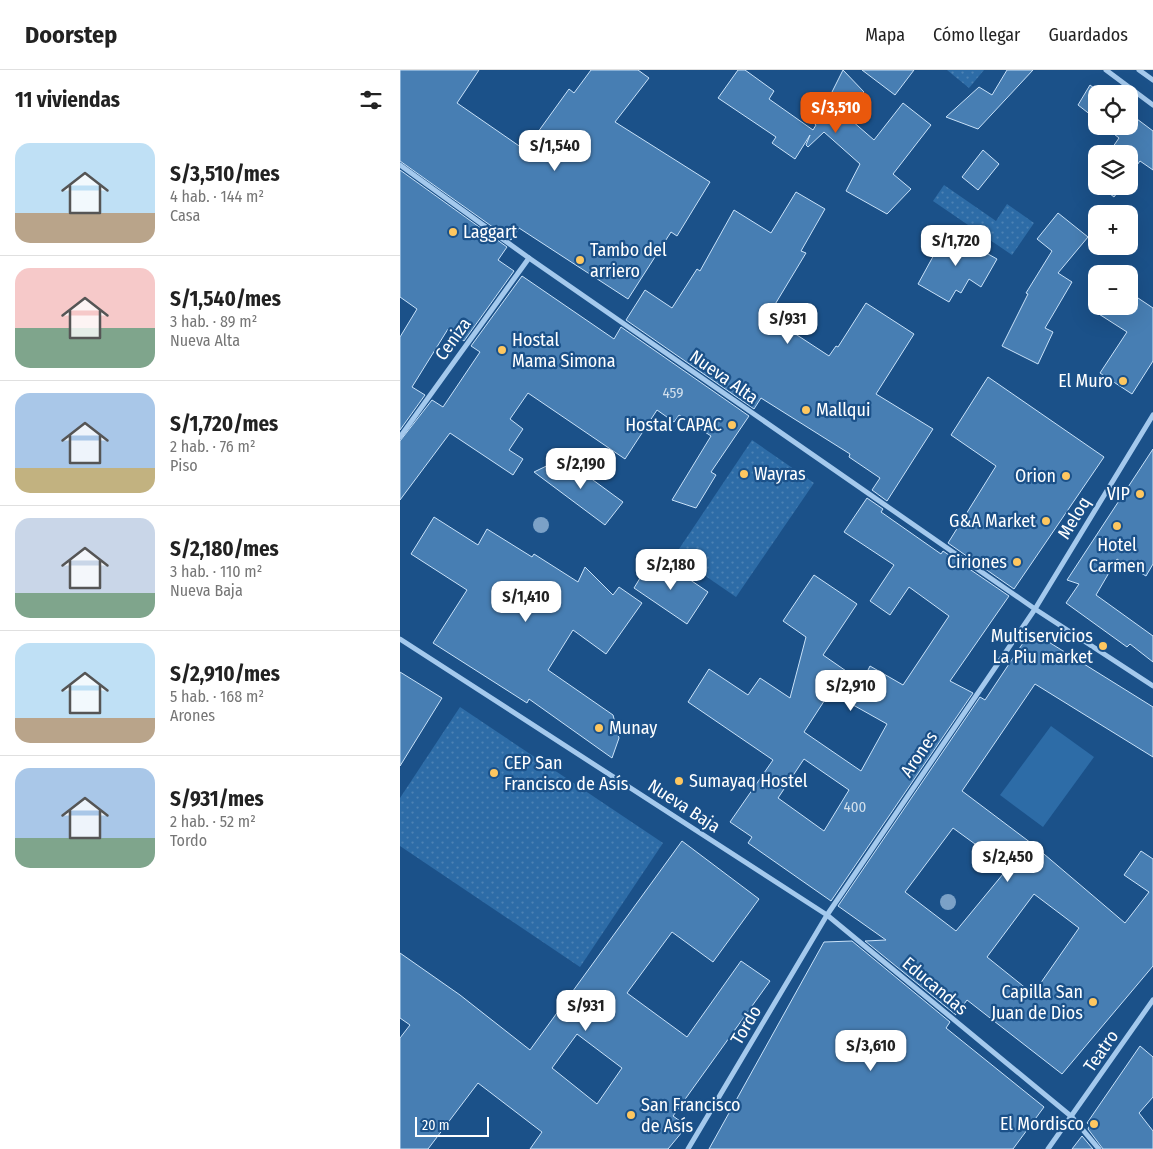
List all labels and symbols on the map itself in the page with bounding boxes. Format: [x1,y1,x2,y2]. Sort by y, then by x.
pin: S/3,510 [790,92,882,134]
pin: S/1,540 [509,129,601,172]
place label: Laggart [463,221,517,243]
pin: S/1,720 [910,224,1002,267]
marker: Laggart [447,226,459,238]
place label: Tambo del arriero [590,239,667,282]
marker: Tambo del arriero [574,254,586,266]
pin: S/931 [753,302,823,345]
street label: Ceniza [430,313,476,365]
place label: Hostal Mama Simona [512,329,616,372]
marker: Hostal Mama Simona [496,344,508,356]
street label: Nueva Alta [685,345,763,409]
place label: El Muro [1058,370,1113,392]
marker: El Muro [1117,375,1129,387]
house number: 459 [662,384,684,402]
place label: Mallqui [816,399,870,421]
marker: Mallqui [800,404,812,416]
place label: Hostal CAPAC [625,414,722,436]
marker: Hostal CAPAC [726,419,738,431]
pin: S/2,190 [535,448,627,490]
place label: Wayras [754,463,806,485]
place label: Orion [1015,465,1056,487]
marker: Wayras [738,468,750,480]
marker: Orion [1060,470,1072,482]
place label: VIP [1107,483,1130,505]
marker: VIP [1134,488,1146,500]
street label: Meloq [1053,493,1095,543]
place label: G&A Market [949,510,1036,532]
marker: G&A Market [1040,515,1052,527]
marker: Hotel Carmen [1111,520,1123,532]
place label: Hotel Carmen [1089,534,1145,577]
pin: S/2,180 [625,548,717,591]
place label: Ciriones [947,551,1007,573]
marker: Ciriones [1011,556,1023,568]
pin: S/1,410 [480,580,572,623]
place label: Multiservicios La Piu market [991,625,1093,668]
marker: Multiservicios La Piu market [1097,640,1109,652]
pin: S/2,910 [805,670,897,712]
place label: Munay [609,717,657,739]
marker: Munay [593,722,605,734]
street label: Arones [896,727,942,781]
place label: CEP San Francisco de Asís [504,752,629,795]
marker: CEP San Francisco de Asís [488,767,500,779]
place label: Sumayaq Hostel [689,770,808,792]
street label: Nueva Baja [644,774,724,838]
marker: Sumayaq Hostel [673,775,685,787]
house number: 400 [844,798,866,816]
pin: S/2,450 [962,840,1054,883]
street label: Educandas [898,952,973,1020]
place label: Capilla San Juan de Dios [991,981,1083,1024]
pin: S/931 [551,990,621,1032]
marker: Capilla San Juan de Dios [1087,996,1099,1008]
street label: Tordo [726,1001,766,1049]
street label: Teatro [1079,1026,1123,1076]
pin: S/3,610 [825,1030,917,1072]
place label: San Francisco de Asís [641,1094,741,1137]
marker: San Francisco de Asís [625,1109,637,1121]
place label: El Mordisco [1000,1113,1084,1135]
scale bar [415,1114,489,1137]
marker: El Mordisco [1088,1118,1100,1130]

